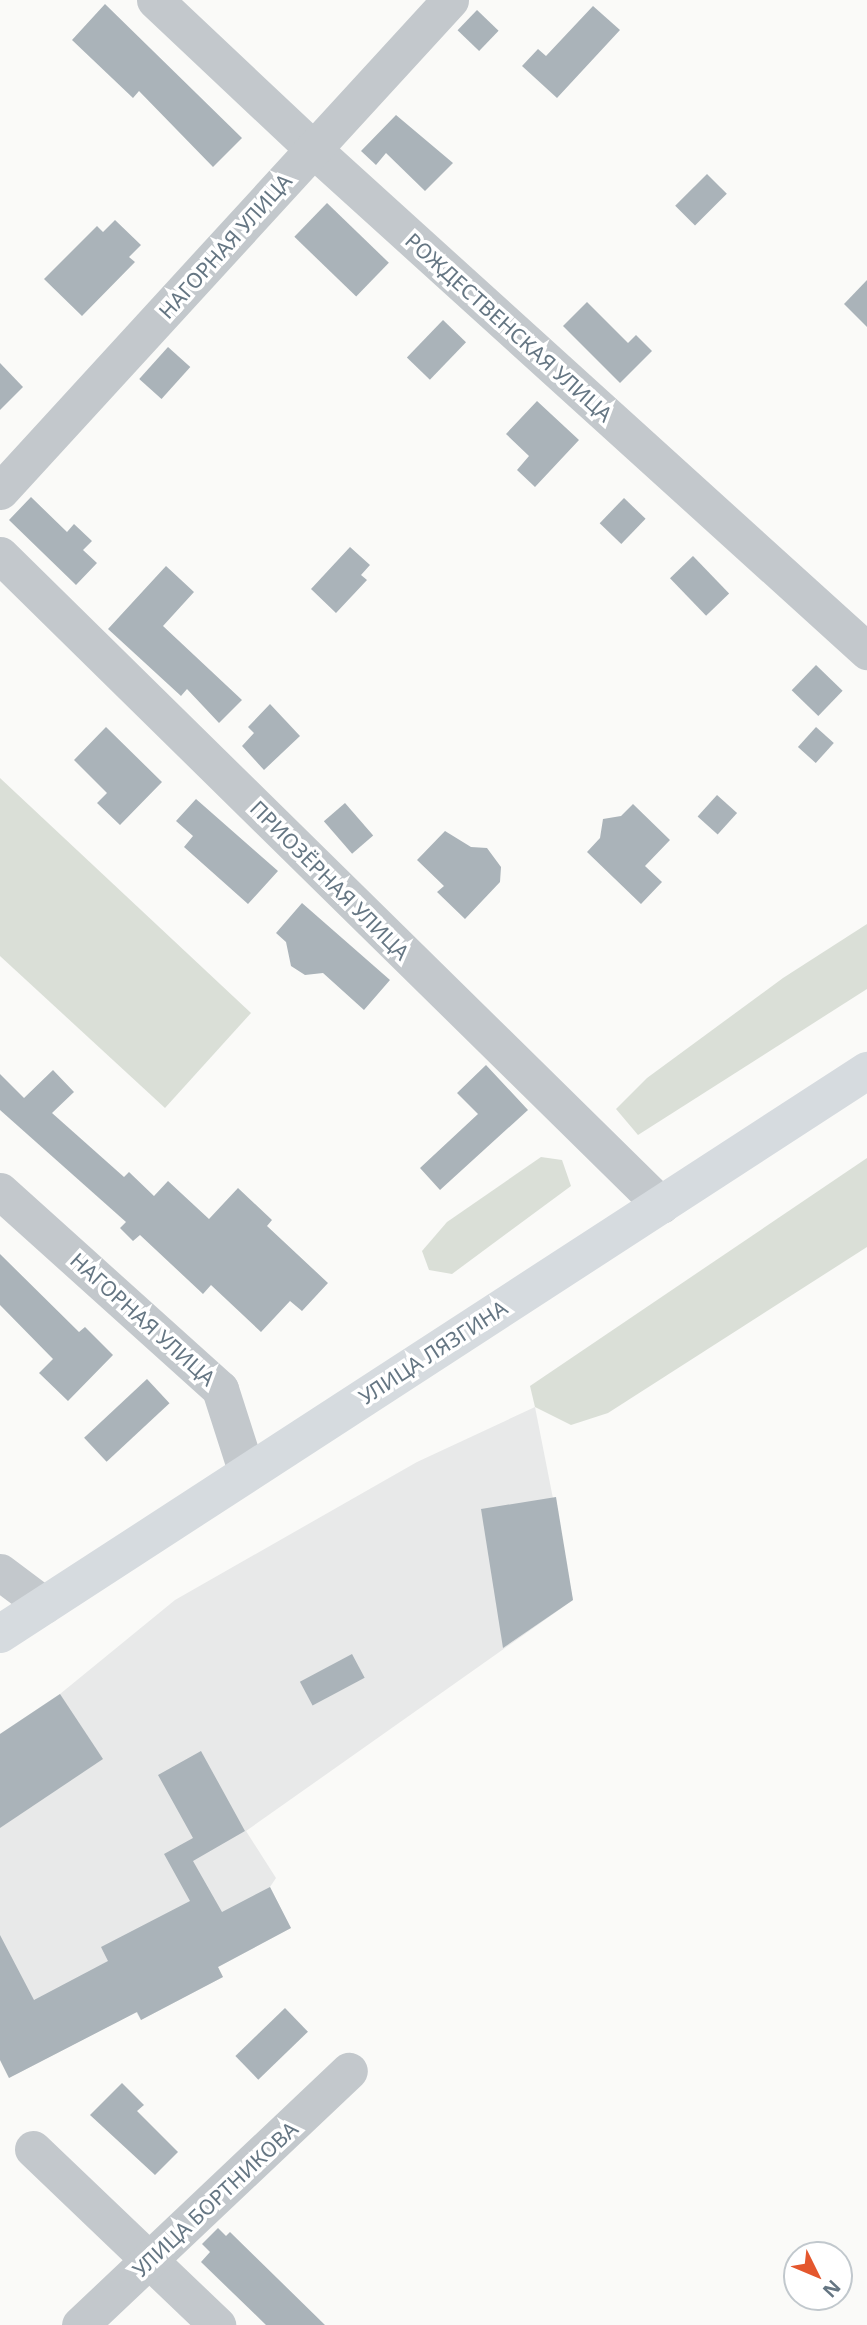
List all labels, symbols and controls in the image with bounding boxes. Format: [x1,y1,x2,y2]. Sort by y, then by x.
street label: НАГОРНАЯ УЛИЦА [153,168,297,324]
street label: РОЖДЕСТВЕНСКАЯ УЛИЦА [400,227,618,427]
street label: ПРИОЗЁРНАЯ УЛИЦА [245,795,415,965]
street label: НАГОРНАЯ УЛИЦА [65,1247,221,1391]
street label: УЛИЦА ЛЯЗГИНА [354,1295,512,1409]
street label: УЛИЦА БОРТНИКОВА [127,2116,303,2282]
north arrow [783,2241,853,2311]
text: N [817,2274,847,2303]

